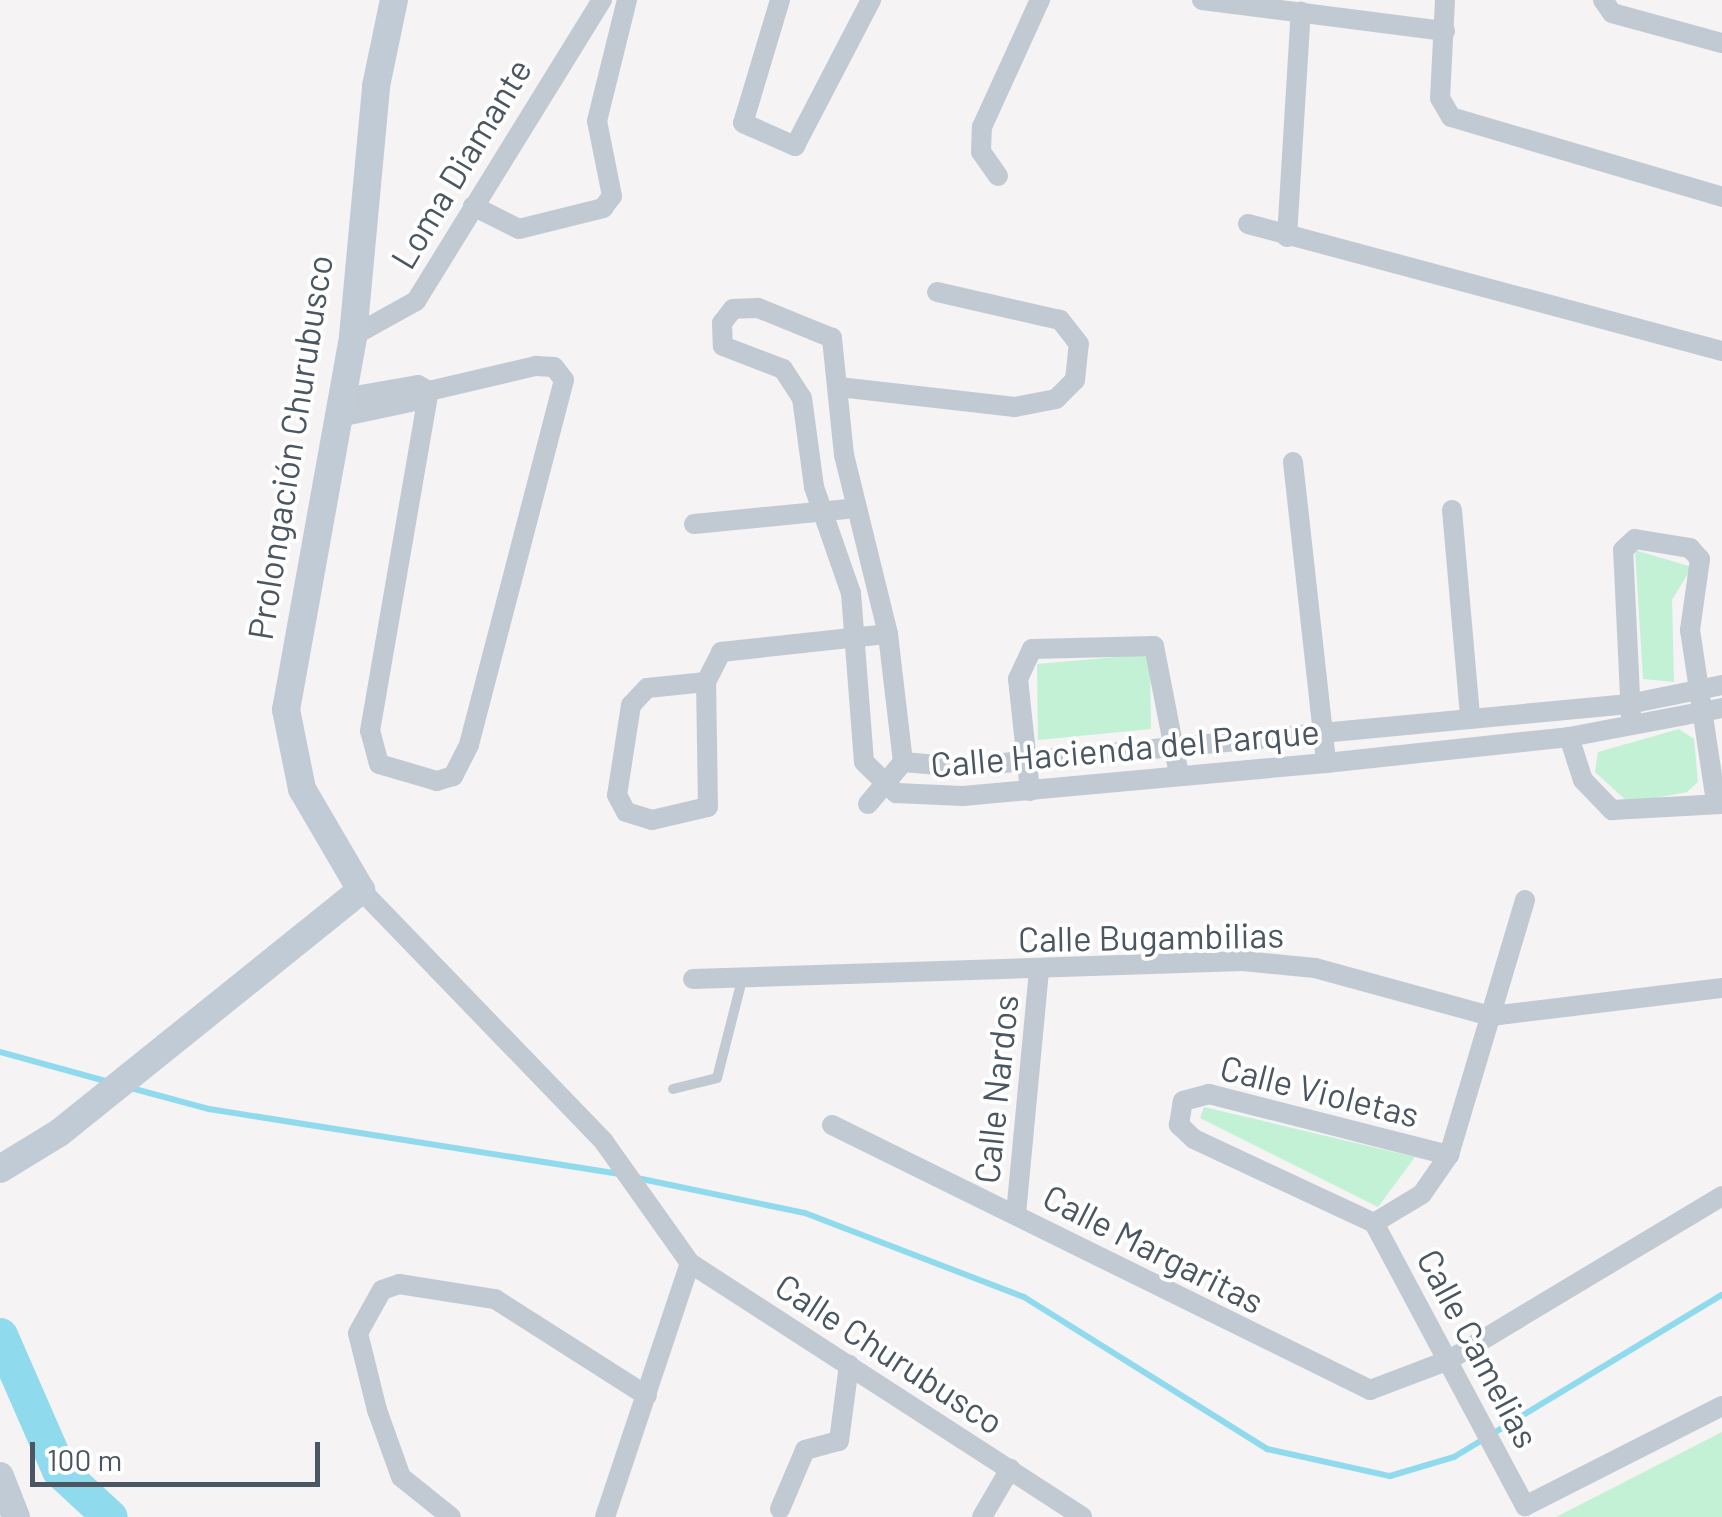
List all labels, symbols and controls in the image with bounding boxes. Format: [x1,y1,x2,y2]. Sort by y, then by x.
street label: Loma Diamante [381,50,539,276]
street label: Prolongación Churubusco [238,252,340,642]
street label: Calle Hacienda del Parque [929,709,1321,785]
street label: Calle Bugambilias [1018,913,1284,959]
street label: Calle Nardos [964,992,1026,1186]
street label: Calle Violetas [1216,1045,1424,1135]
street label: Calle Margaritas [1037,1174,1271,1322]
street label: Calle Camelias [1409,1242,1549,1454]
street label: Calle Churubusco [768,1264,1012,1442]
scale bar [35,1422,325,1484]
text: 100 m [47,1441,122,1477]

